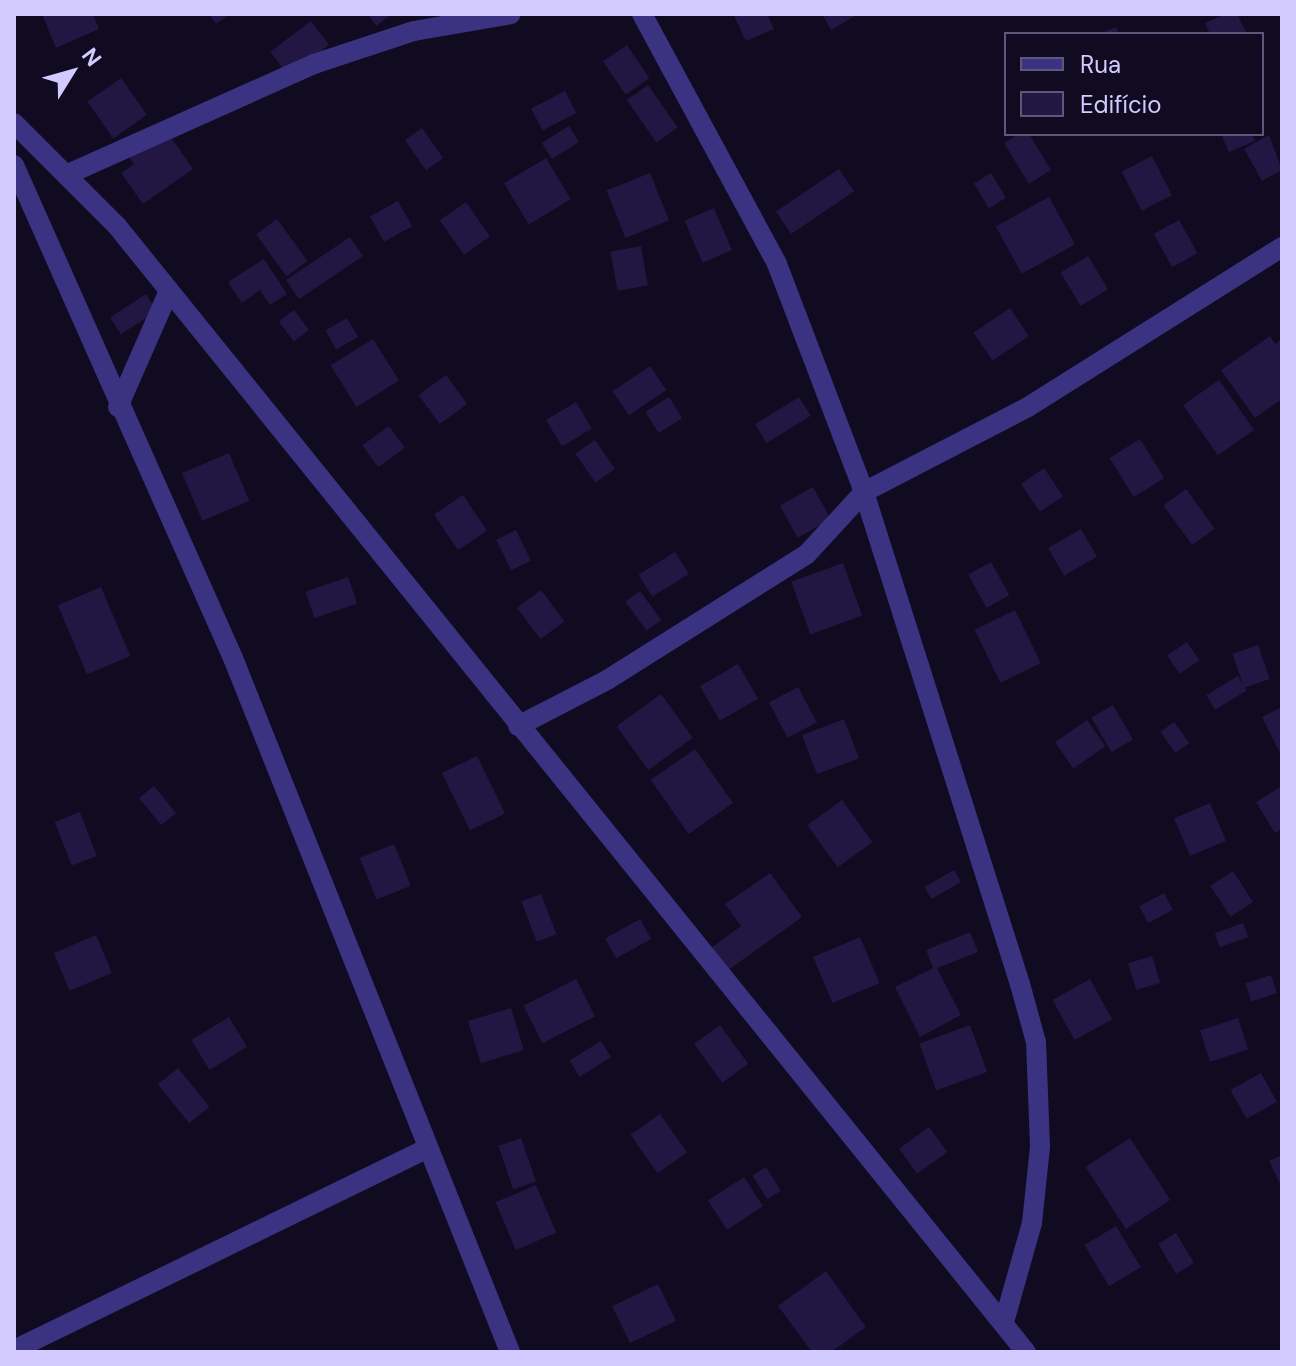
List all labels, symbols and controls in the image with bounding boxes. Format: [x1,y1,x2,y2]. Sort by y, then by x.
north arrow [32,32,112,112]
legend [1004,32,1264,136]
text: N [75,42,108,72]
text: Rua [1080,49,1121,80]
text: Edifício [1080,89,1162,120]

